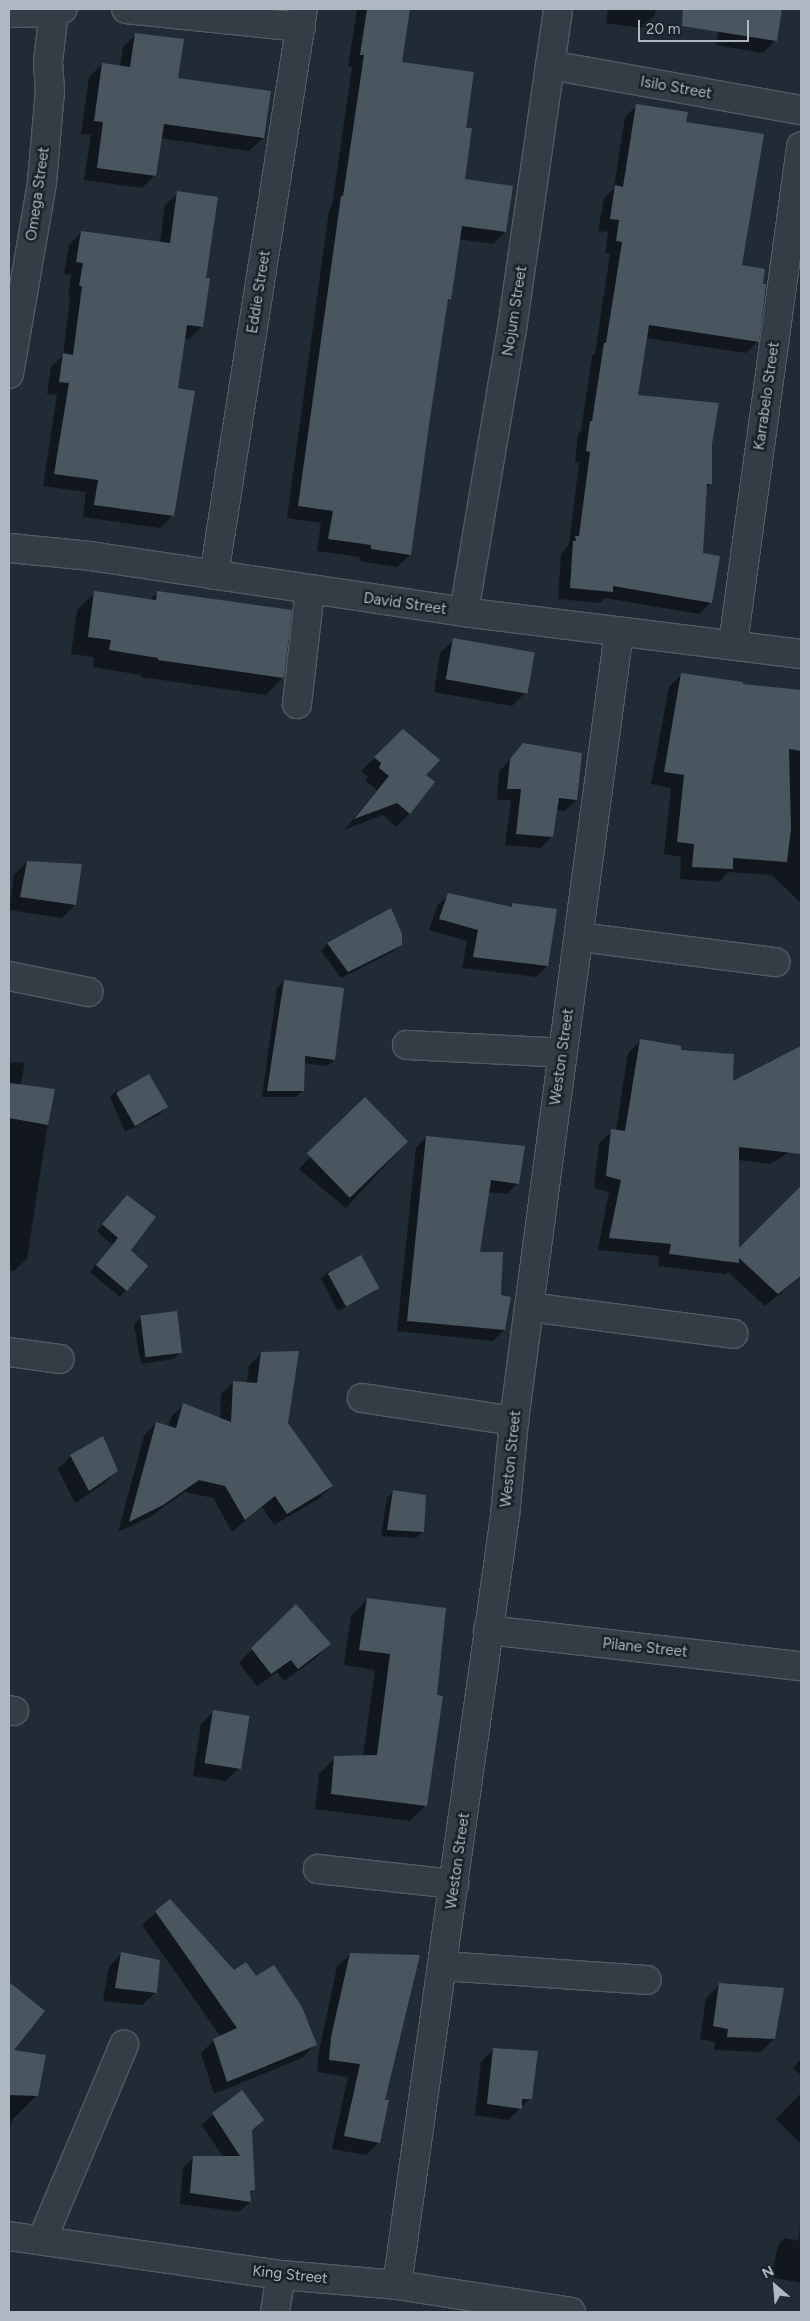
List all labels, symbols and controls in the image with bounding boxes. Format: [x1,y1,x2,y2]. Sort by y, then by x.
scale bar [640,10,751,42]
text: 20 m [646,20,680,38]
street label: Isilo Street [639,73,713,103]
street label: Omega Street [22,146,54,242]
street label: Eddie Street [244,249,274,335]
street label: Nojum Street [499,265,531,357]
street label: Karrabelo Street [750,341,784,451]
street label: David Street [362,589,448,619]
street label: Weston Street [546,1008,578,1106]
street label: Weston Street [497,1410,525,1508]
street label: Pilane Street [602,1635,688,1661]
street label: Weston Street [442,1812,474,1910]
north arrow [750,2261,800,2311]
street label: King Street [252,2262,328,2288]
text: N [759,2262,777,2282]

